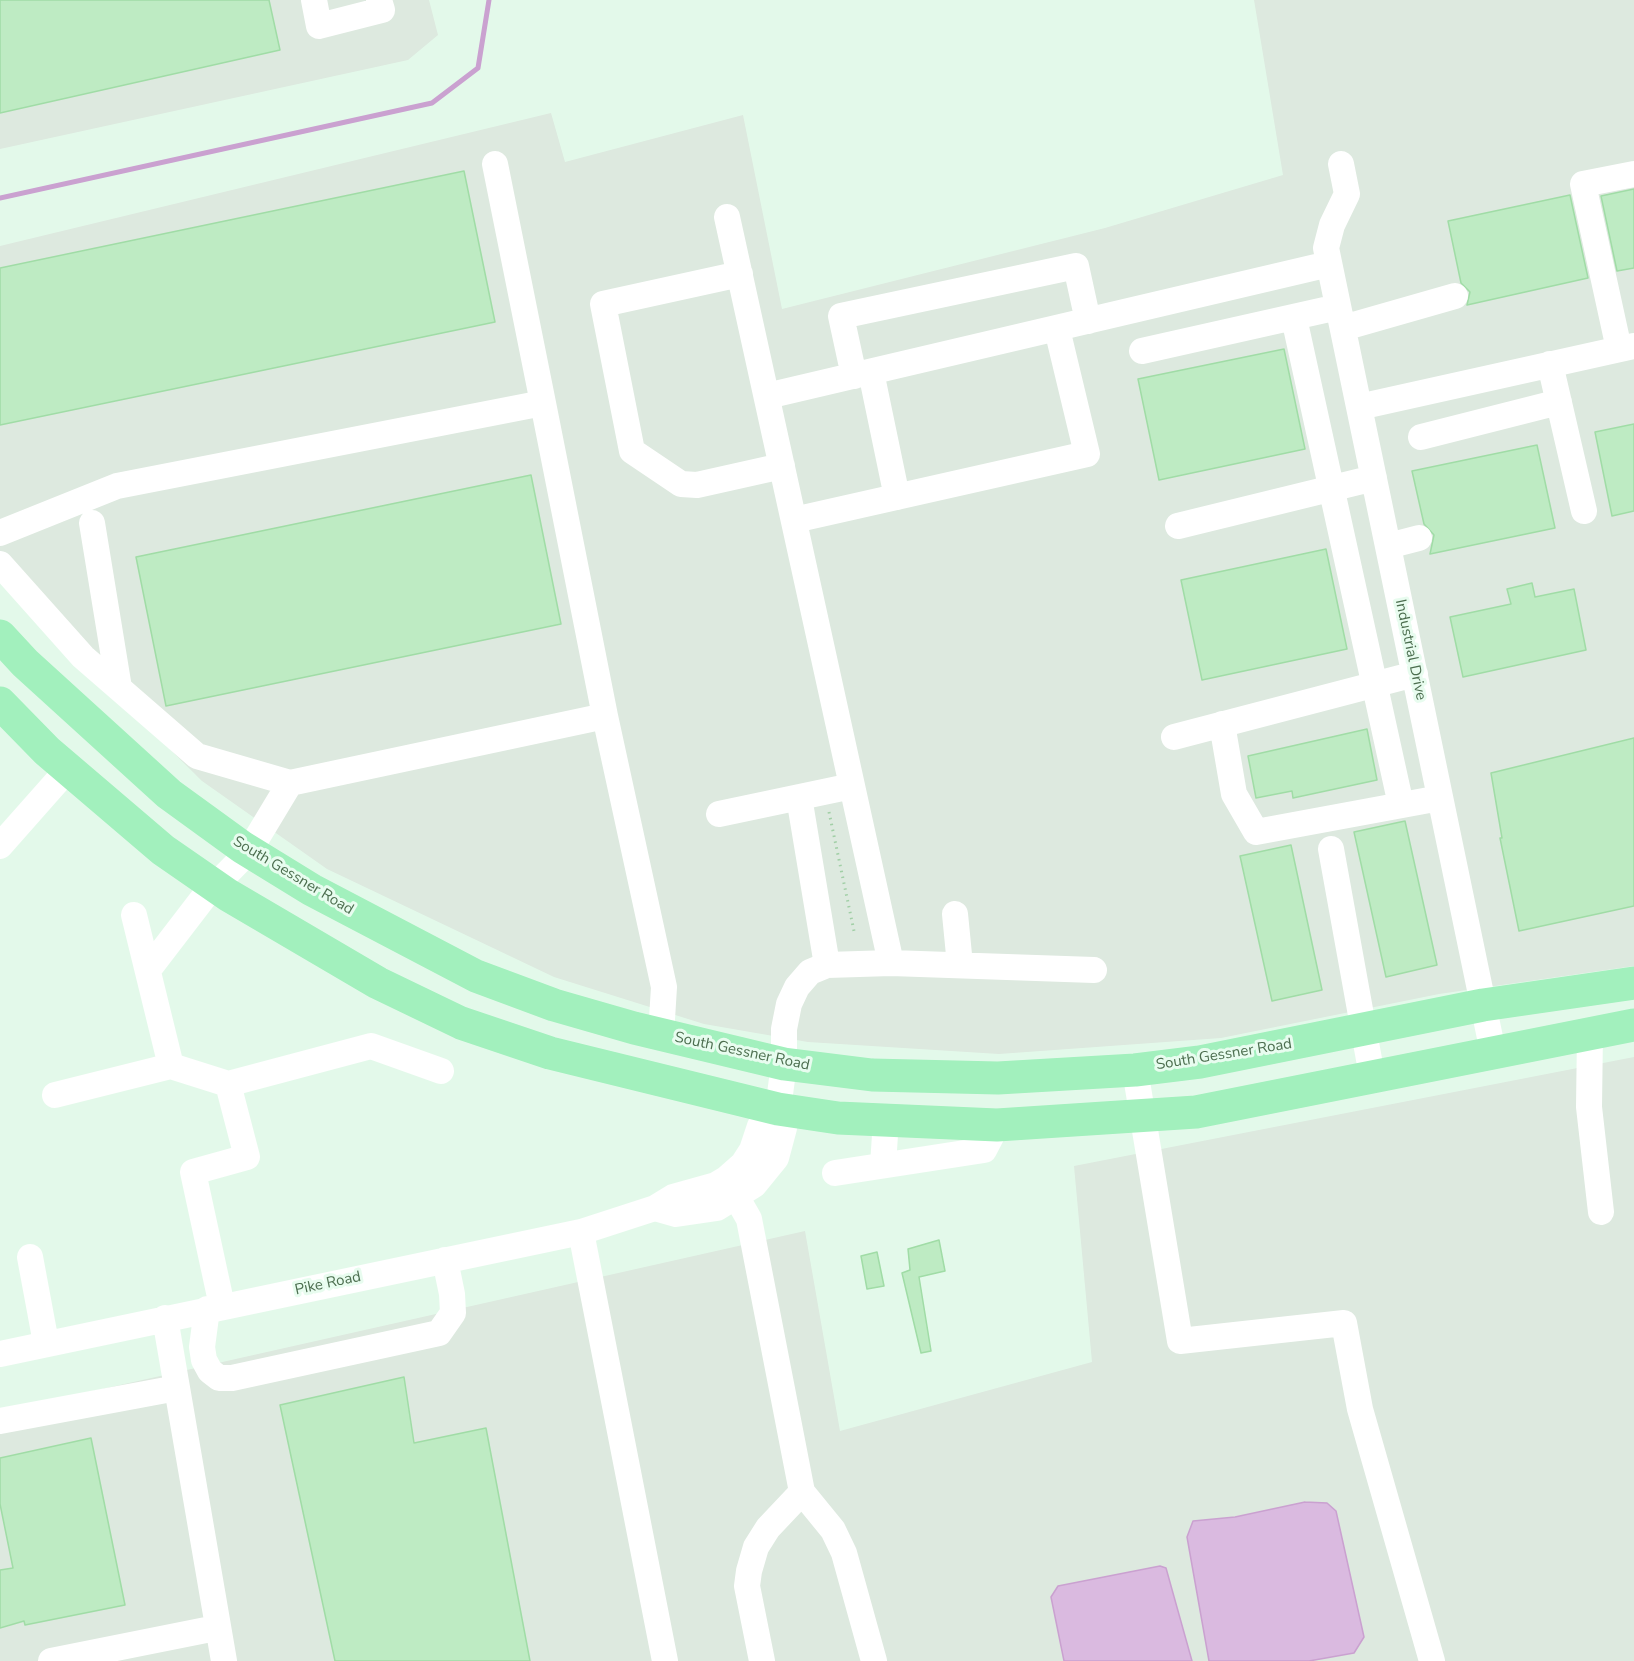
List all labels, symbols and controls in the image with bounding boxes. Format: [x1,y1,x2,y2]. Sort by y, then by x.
street label: Industrial Drive [1391,598,1429,702]
street label: South Gessner Road [229,833,357,919]
street label: South Gessner Road [673,1029,811,1075]
street label: South Gessner Road [1155,1035,1293,1075]
street label: Pike Road [293,1268,363,1300]

